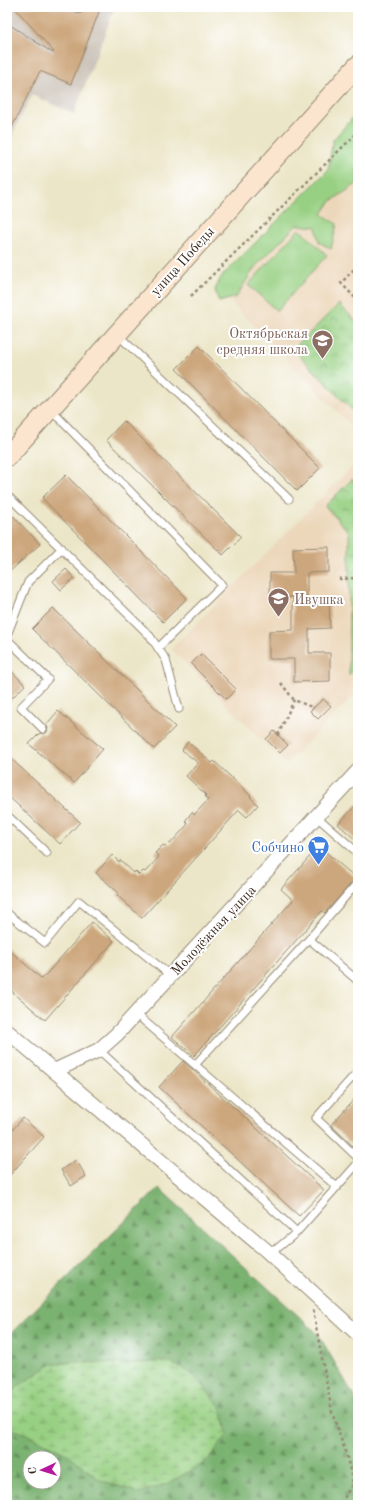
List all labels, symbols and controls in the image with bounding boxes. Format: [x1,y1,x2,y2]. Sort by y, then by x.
street label: улица Победы [148,225,217,299]
place label: Октябрьская средняя школа [217,327,308,357]
school or university icon: Октябрьская средняя школа [310,328,336,361]
school or university icon: Ивушка [266,586,292,619]
place label: Ивушка [294,593,344,607]
supermarket icon: Собчино [306,834,332,867]
place label: Собчино [252,841,304,855]
street label: Молодёжная улица [169,883,259,978]
north arrow [22,1450,62,1490]
text: С [28,1467,39,1475]

